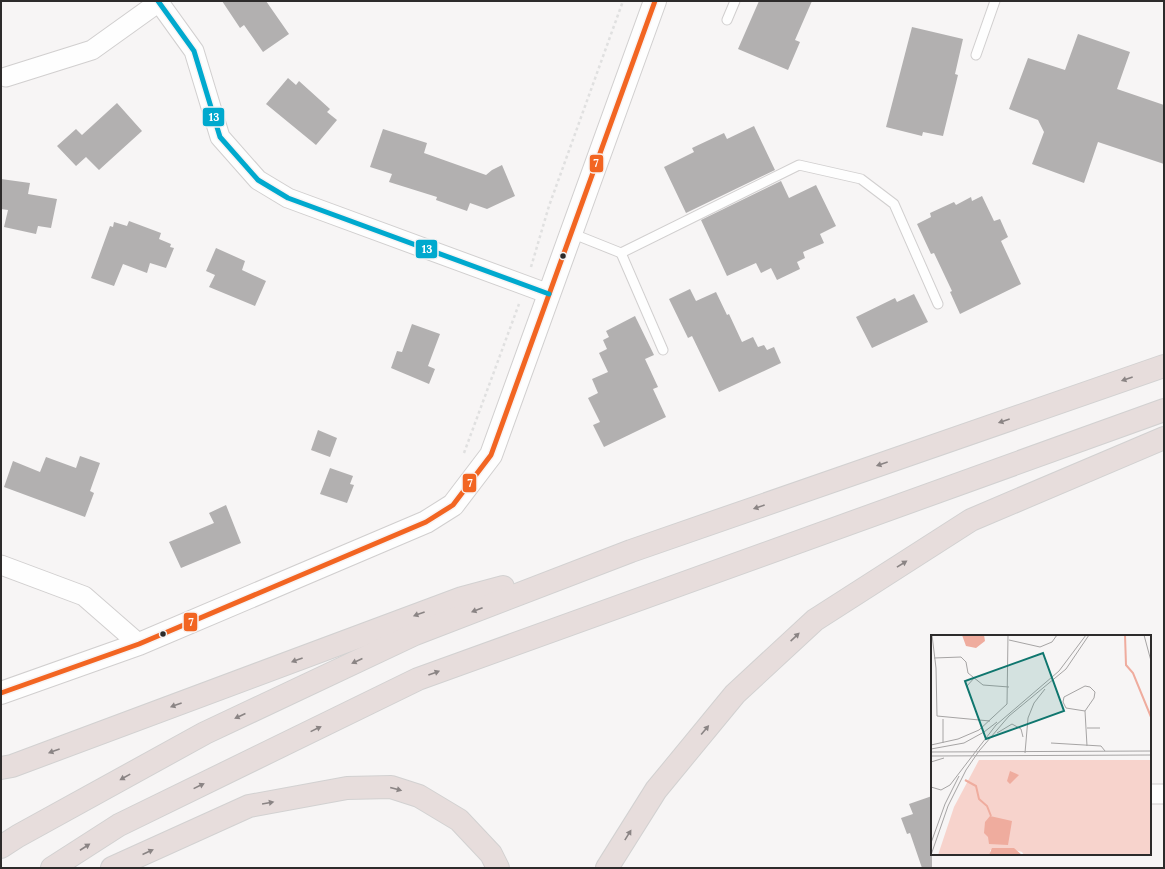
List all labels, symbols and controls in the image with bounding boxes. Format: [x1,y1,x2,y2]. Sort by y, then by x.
line badge: 13 [202,107,225,127]
text: 13 [209,110,219,124]
line badge: 7 [589,154,604,173]
text: 7 [593,156,599,170]
line badge: 13 [415,239,438,259]
text: 13 [422,242,432,256]
unlabelled marker [558,251,568,261]
one-way arrow [1121,376,1133,382]
one-way arrow [998,419,1010,425]
one-way arrow [875,461,887,467]
line badge: 7 [462,473,477,493]
text: 7 [467,476,473,490]
one-way arrow [752,504,764,510]
one-way arrow [897,560,907,568]
one-way arrow [470,608,482,614]
line badge: 7 [183,612,198,632]
one-way arrow [413,612,425,618]
text: 7 [188,615,194,629]
unlabelled marker [158,629,168,639]
one-way arrow [790,633,800,642]
inset map [931,635,1151,855]
one-way arrow [291,657,303,663]
one-way arrow [352,658,363,664]
one-way arrow [428,670,440,676]
one-way arrow [169,703,181,709]
one-way arrow [234,713,245,719]
one-way arrow [700,725,709,736]
one-way arrow [310,726,322,732]
one-way arrow [47,748,59,754]
one-way arrow [119,774,131,780]
one-way arrow [193,783,205,789]
one-way arrow [390,786,402,792]
one-way arrow [261,800,274,806]
one-way arrow [624,829,631,841]
one-way arrow [80,843,90,851]
one-way arrow [142,849,153,855]

